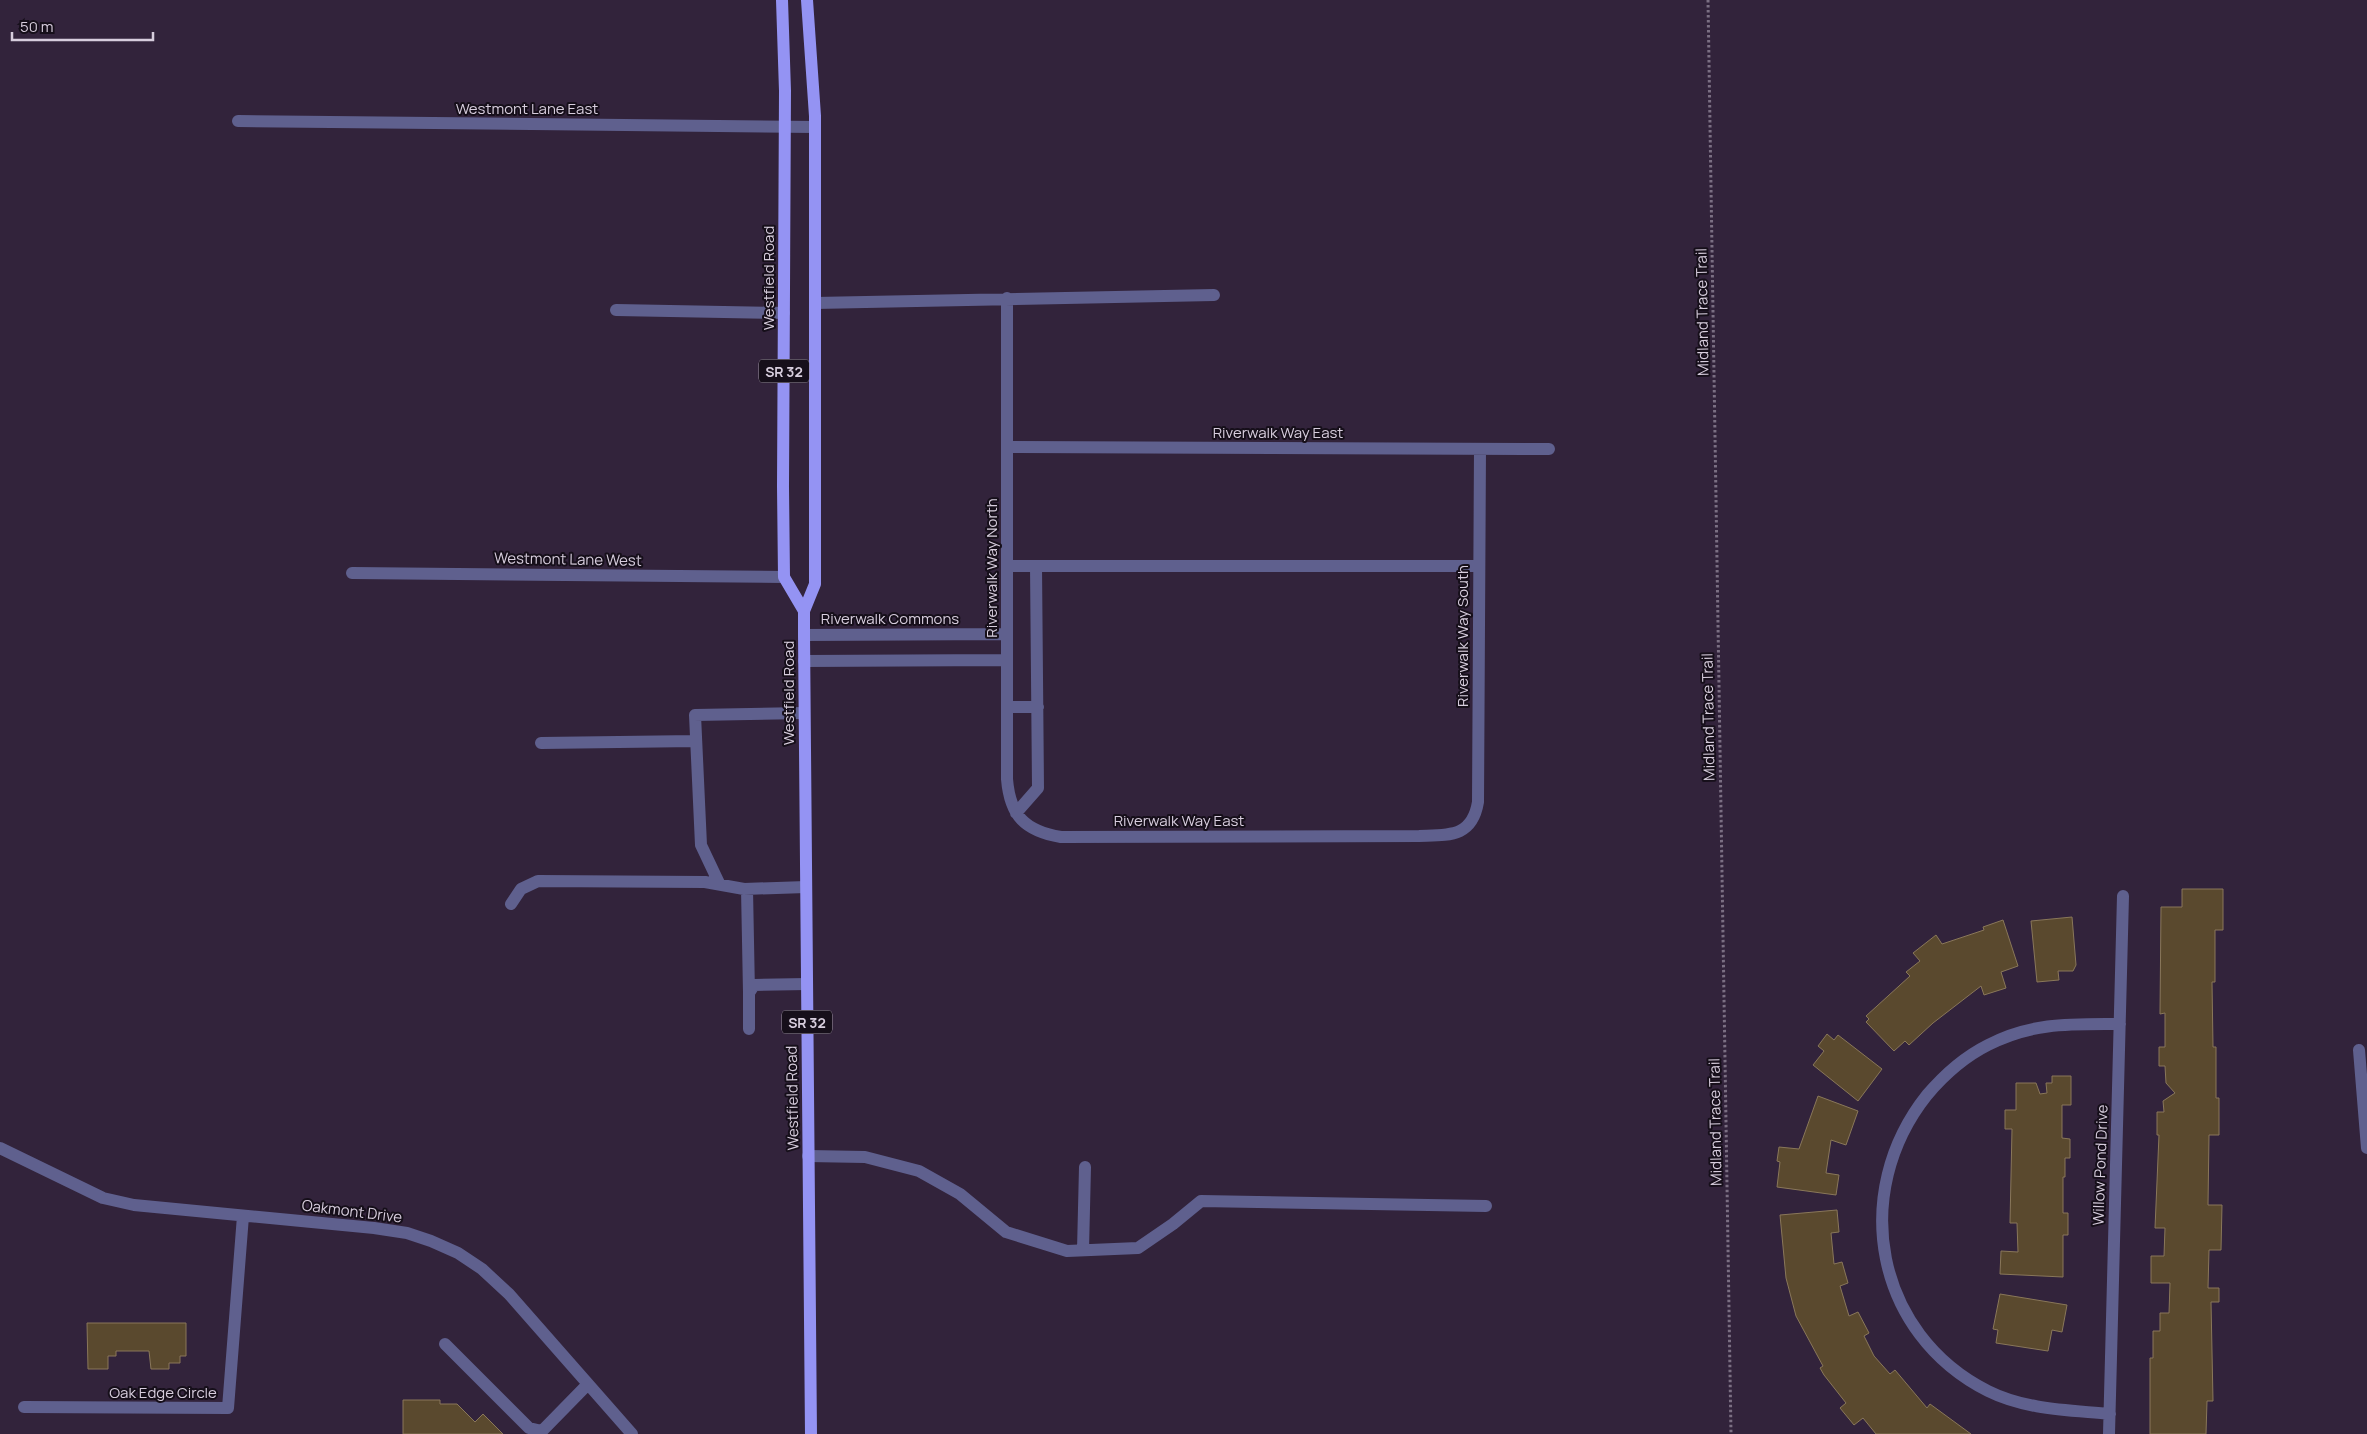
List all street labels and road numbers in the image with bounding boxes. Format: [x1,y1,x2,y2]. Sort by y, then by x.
street label: Westmont Lane East [456,98,598,119]
street label: Westfield Road [758,226,779,330]
street label: Midland Trace Trail [1690,248,1714,376]
road number: SR 32 [759,360,809,382]
street label: Riverwalk Way East [1213,422,1343,443]
street label: Riverwalk Way North [981,498,1002,638]
street label: Westmont Lane West [494,547,642,571]
street label: Riverwalk Way South [1452,565,1473,707]
street label: Riverwalk Commons [821,608,959,629]
street label: Westfield Road [778,641,799,745]
street label: Midland Trace Trail [1696,653,1720,781]
street label: Riverwalk Way East [1114,810,1244,831]
road number: SR 32 [782,1010,832,1034]
street label: Westfield Road [781,1046,803,1150]
street label: Midland Trace Trail [1703,1058,1727,1186]
street label: Willow Pond Drive [2087,1104,2113,1226]
street label: Oakmont Drive [301,1194,404,1228]
street label: Oak Edge Circle [109,1382,217,1403]

